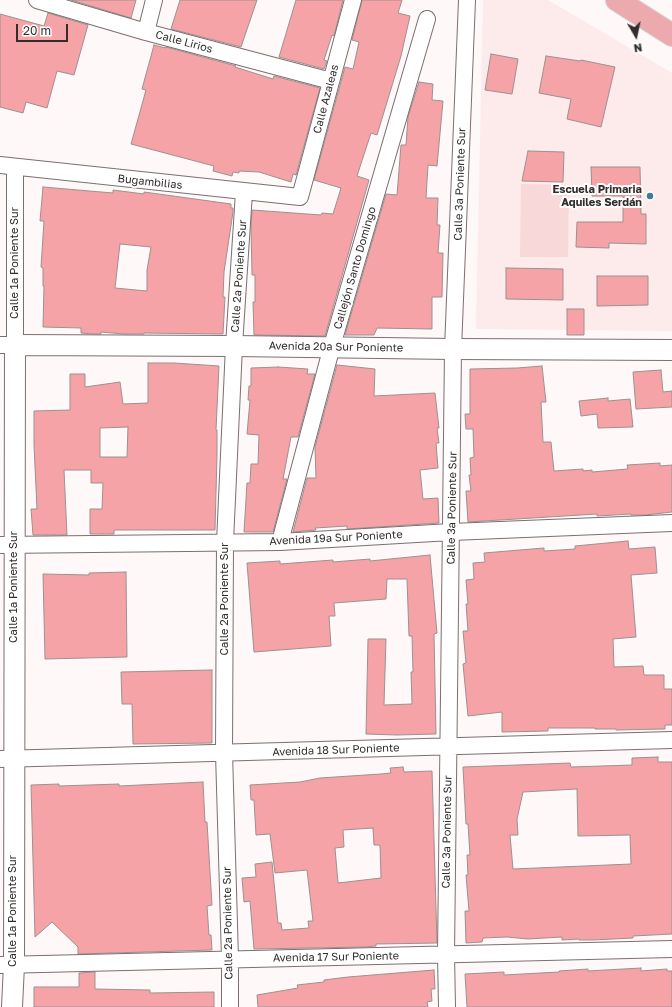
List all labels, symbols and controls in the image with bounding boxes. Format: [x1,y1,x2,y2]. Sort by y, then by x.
scale bar [18,16,70,42]
north arrow [616,16,656,56]
text: 20 m [23,23,51,38]
street label: Calle Lirios [154,28,214,56]
text: N [633,41,643,55]
street label: Calle Azaleas [310,63,342,135]
street label: Calle 3a Poniente Sur [451,127,469,241]
street label: Bugambilias [117,172,183,192]
place label: Escuela Primaria Aquiles Serdán [552,183,642,209]
marker: Escuela Primaria Aquiles Serdán [645,191,655,201]
street label: Callejón Santo Domingo [331,205,379,331]
street label: Calle 1a Poniente Sur [8,207,22,319]
street label: Calle 2a Poniente Sur [228,219,250,333]
street label: Avenida 20a Sur Poniente [269,339,403,355]
street label: Calle 3a Poniente Sur [444,451,460,565]
street label: Avenida 19a Sur Poniente [269,528,403,548]
street label: Calle 1a Poniente Sur [7,531,21,643]
street label: Calle 2a Poniente Sur [218,542,232,656]
street label: Avenida 18 Sur Poniente [272,741,400,759]
street label: Calle 3a Poniente Sur [439,775,455,889]
street label: Calle 1a Poniente Sur [6,855,20,967]
street label: Calle 2a Poniente Sur [220,866,236,980]
street label: Avenida 17 Sur Poniente [273,949,399,965]

